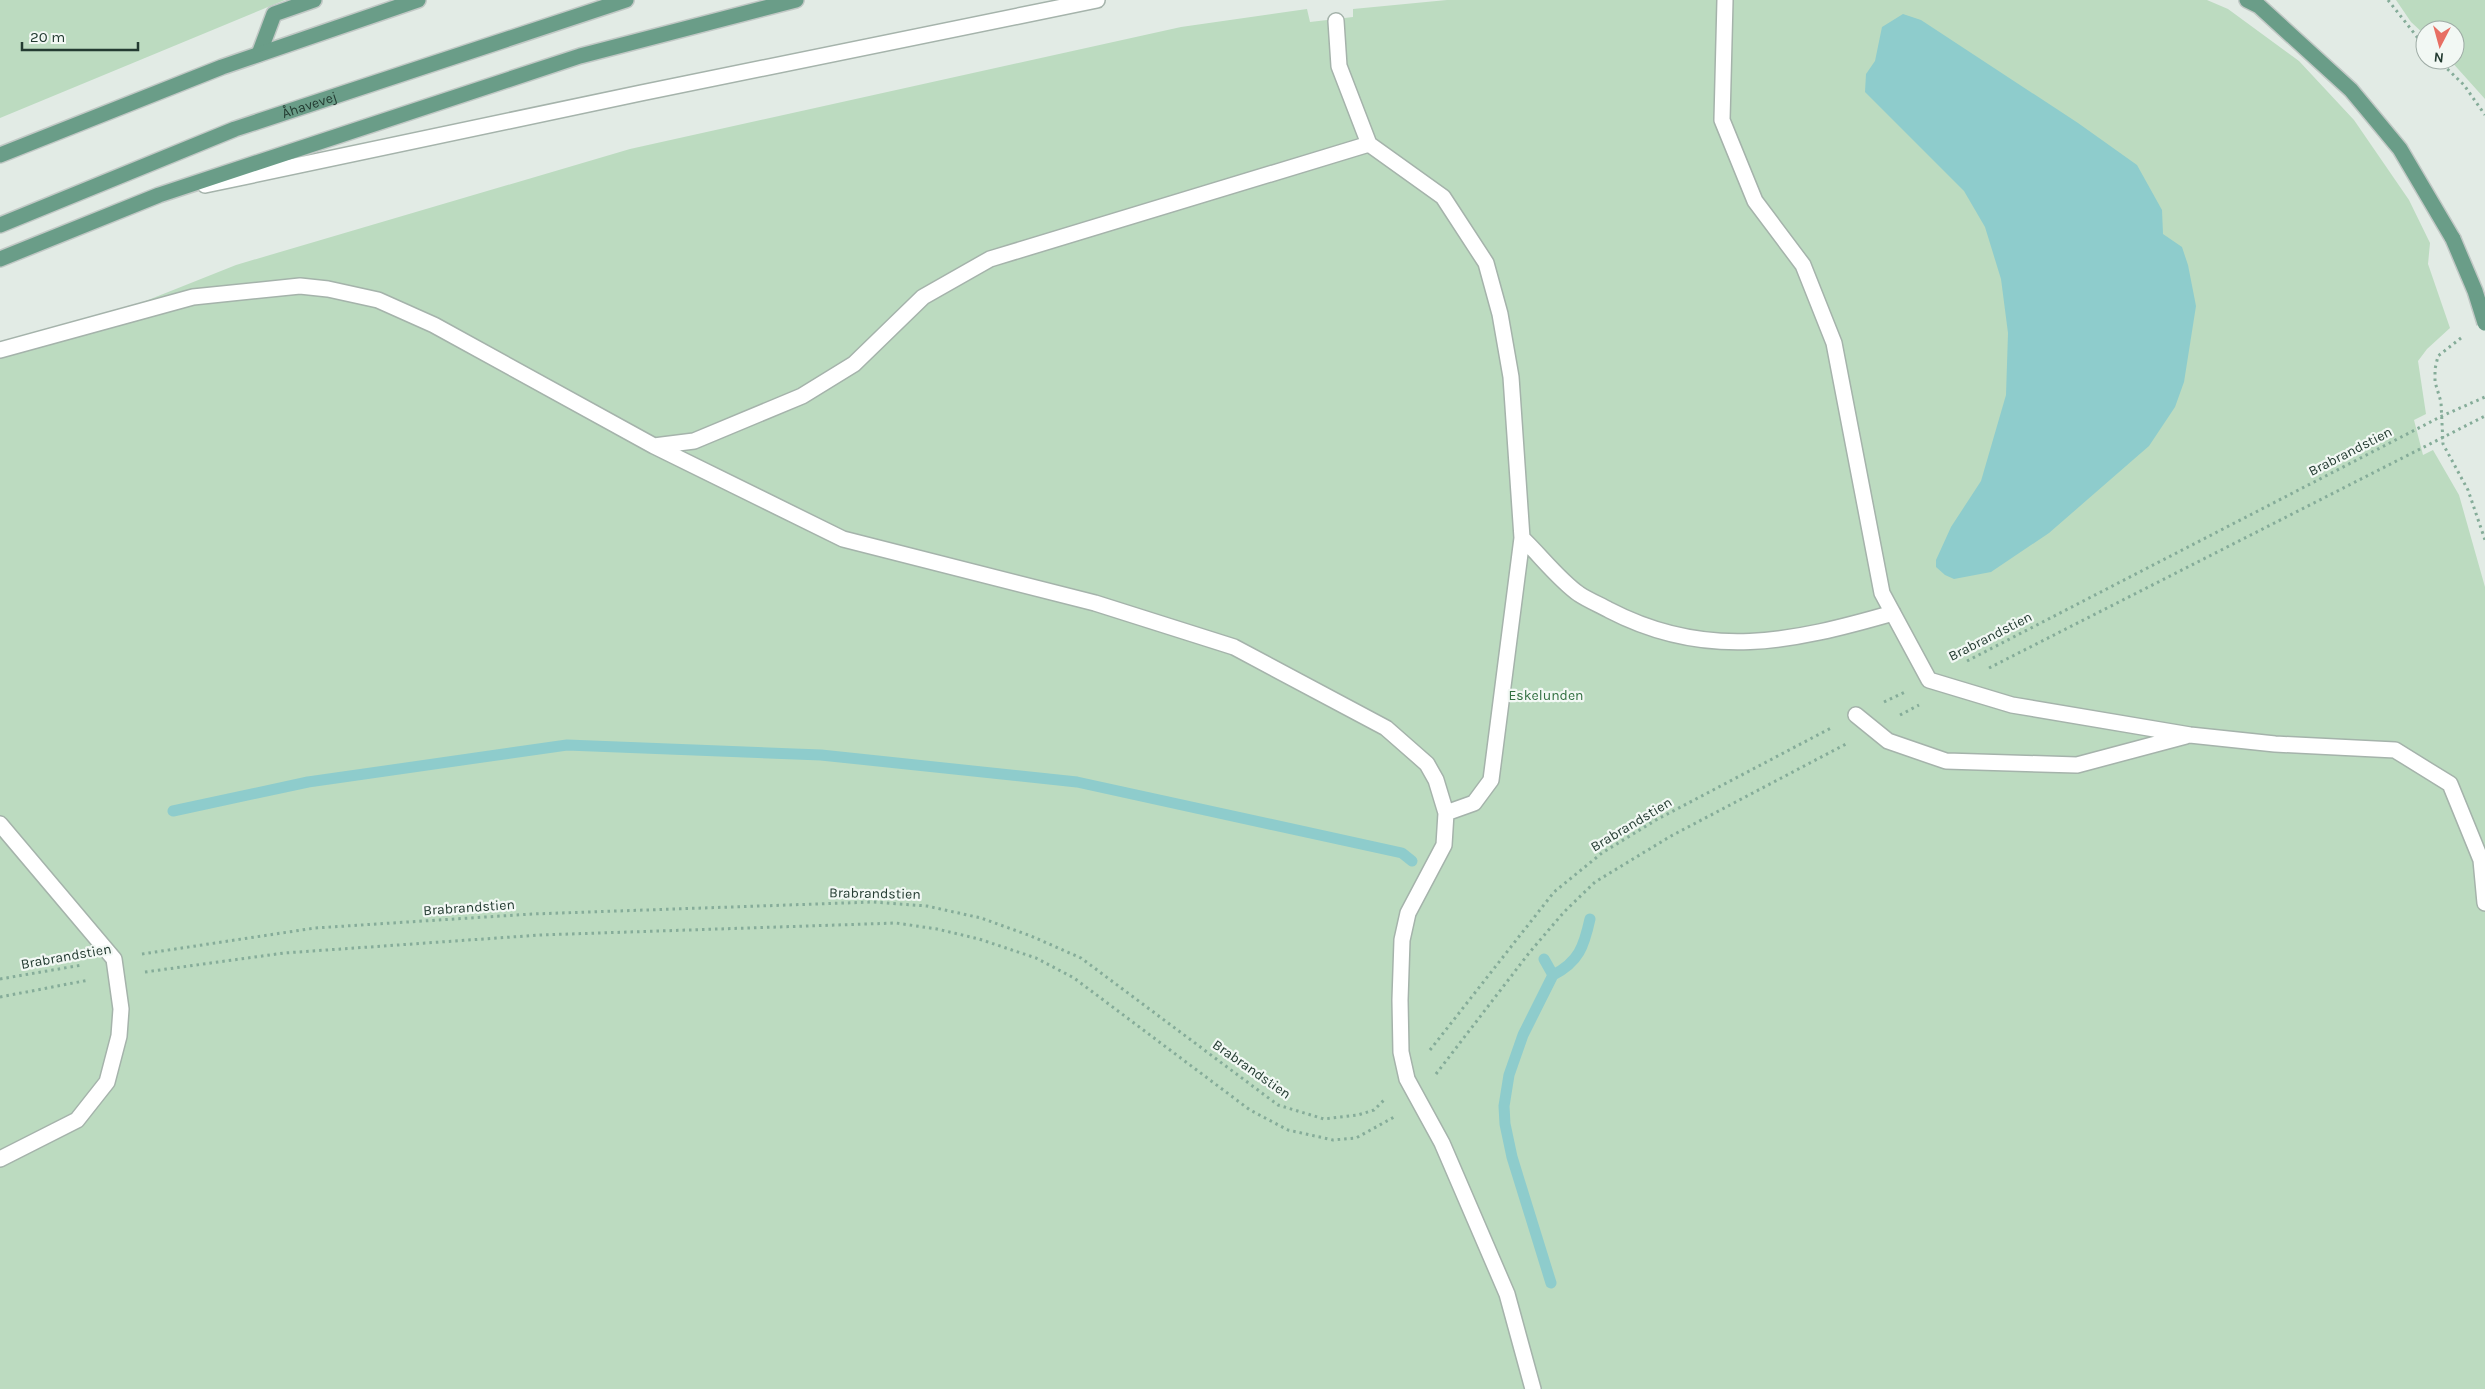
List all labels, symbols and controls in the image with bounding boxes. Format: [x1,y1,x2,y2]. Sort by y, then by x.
scale bar [22,20,139,52]
north arrow [2415,20,2465,70]
text: 20 m [30,28,65,46]
text: N [2433,48,2445,66]
street label: Åhavevej [280,88,339,122]
street label: Brabrandstien [2306,423,2395,480]
street label: Brabrandstien [1946,608,2035,665]
park label: Eskelunden [1508,687,1584,704]
street label: Brabrandstien [1588,794,1675,855]
street label: Brabrandstien [829,884,921,903]
street label: Brabrandstien [423,896,515,919]
street label: Brabrandstien [19,940,113,973]
street label: Brabrandstien [1209,1036,1294,1103]

